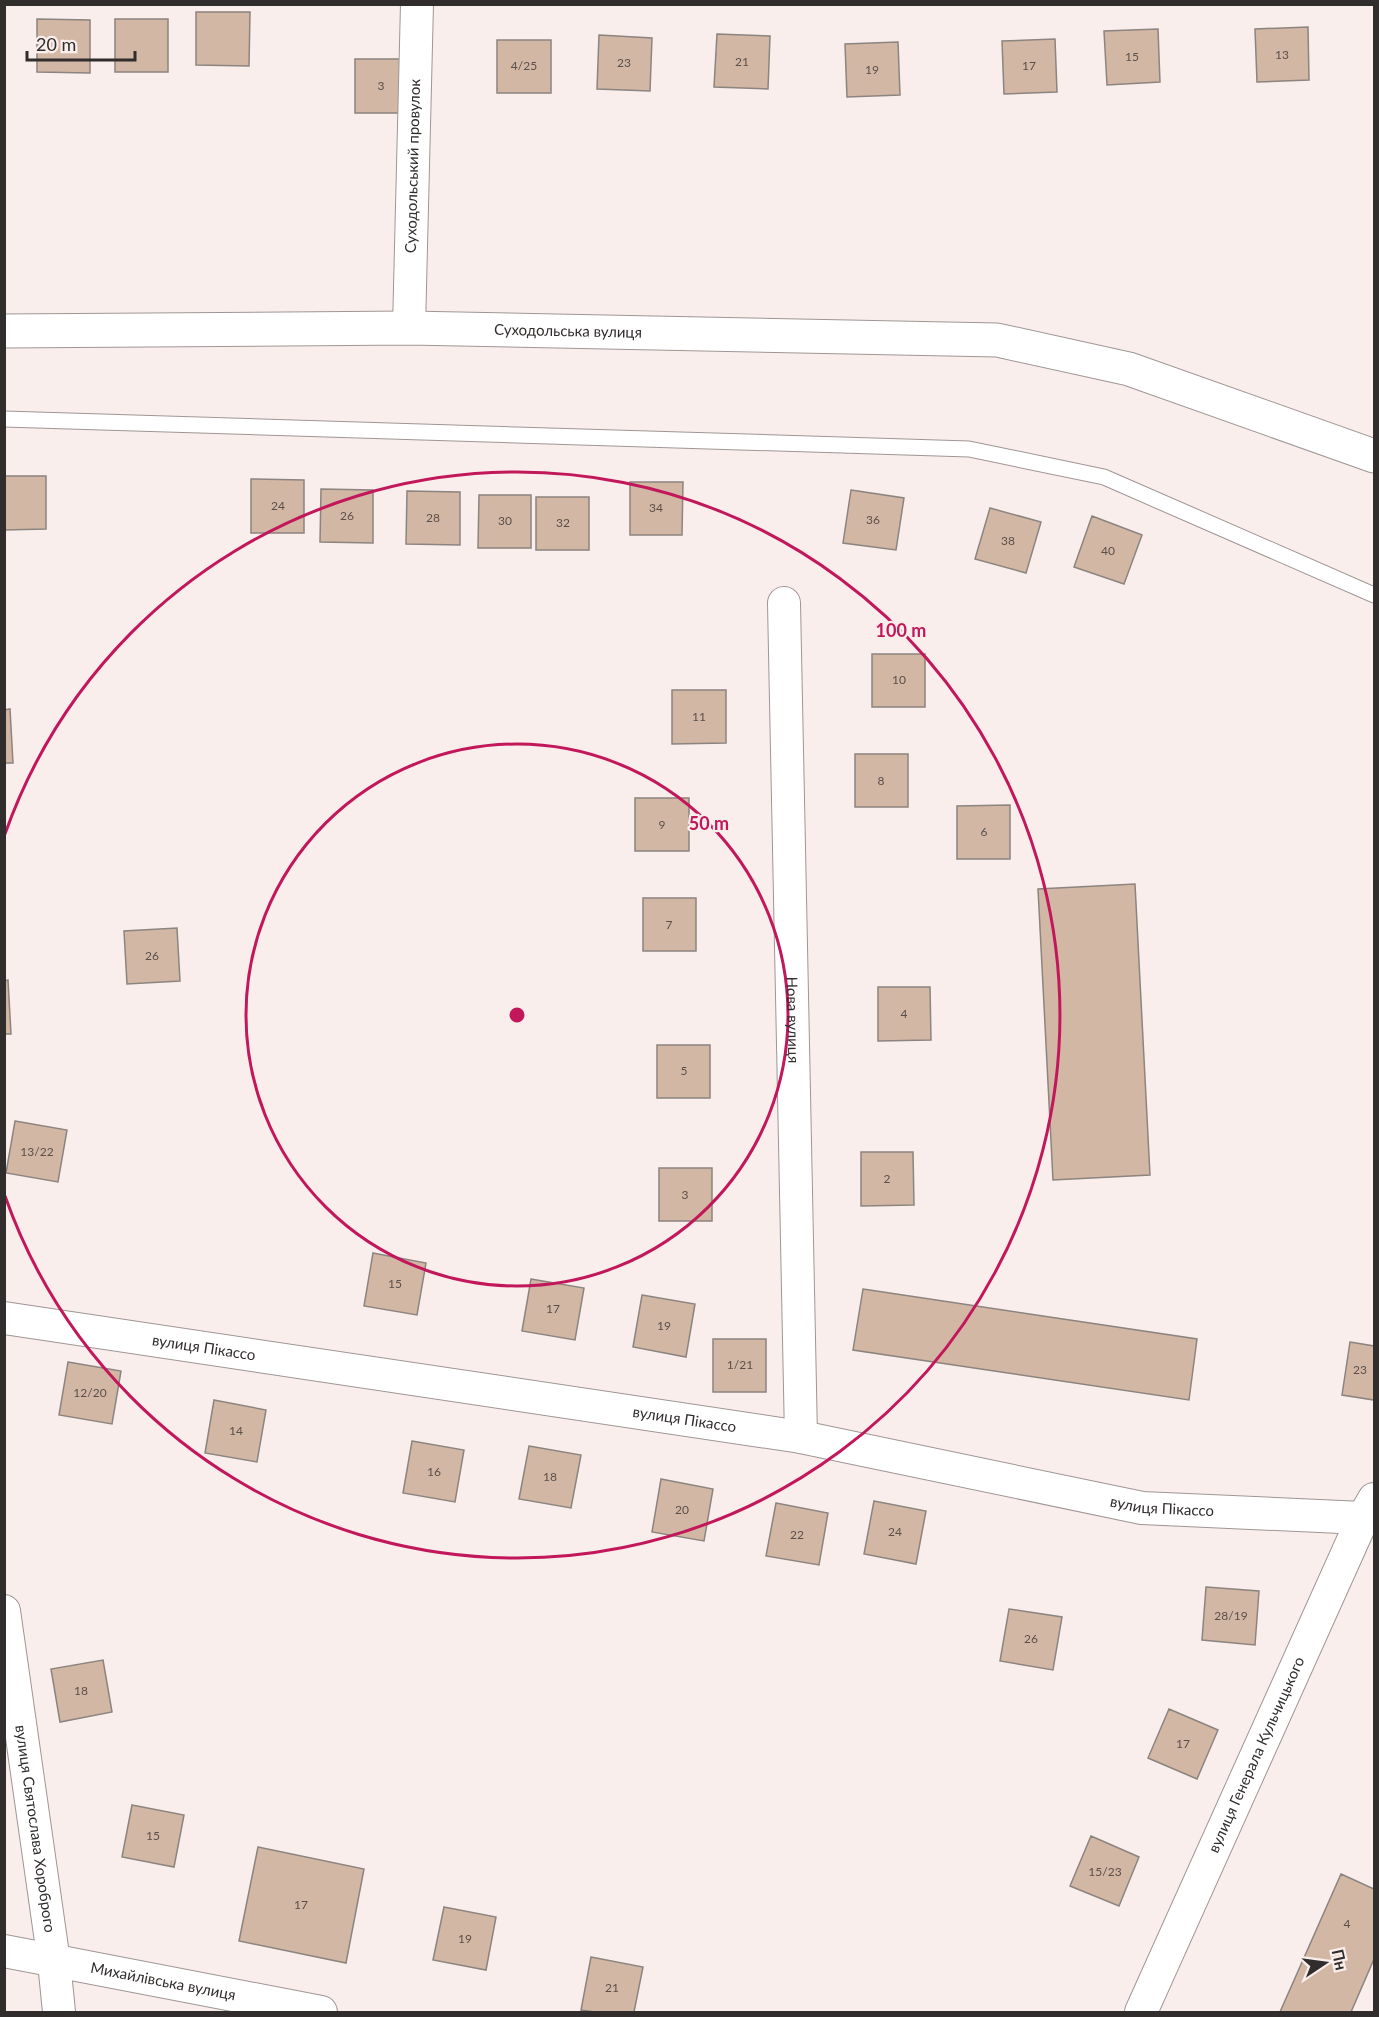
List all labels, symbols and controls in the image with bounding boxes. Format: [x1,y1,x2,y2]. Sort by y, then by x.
scale bar [27,24,135,62]
text: 20 m [36,33,76,55]
house number: 13 [1275,47,1289,62]
house number: 15 [1125,49,1139,64]
house number: 21 [735,54,749,69]
house number: 23 [617,55,631,70]
house number: 4/25 [511,58,537,73]
house number: 17 [1022,58,1036,73]
house number: 19 [865,62,879,77]
house number: 3 [378,78,385,93]
street label: Суходольський провулок [401,78,423,253]
street label: Суходольська вулиця [494,320,642,341]
house number: 24 [271,498,285,513]
house number: 34 [649,500,663,515]
house number: 26 [340,508,354,523]
house number: 28 [426,510,440,525]
house number: 36 [866,512,880,527]
house number: 30 [498,513,512,528]
house number: 32 [556,515,570,530]
house number: 38 [1001,533,1015,548]
house number: 40 [1101,543,1115,558]
text: 100 m [876,619,926,641]
house number: 10 [892,672,906,687]
house number: 11 [692,709,706,724]
house number: 8 [878,773,885,788]
text: 50 m [689,812,729,834]
house number: 9 [659,817,666,832]
house number: 6 [981,824,988,839]
house number: 7 [666,917,673,932]
house number: 26 [145,948,159,963]
street label: Нова вулиця [784,976,803,1063]
centre of rings [507,1005,527,1025]
house number: 4 [901,1006,908,1021]
house number: 5 [681,1063,688,1078]
house number: 13/22 [20,1144,54,1159]
house number: 2 [884,1171,891,1186]
house number: 3 [682,1187,689,1202]
house number: 15 [388,1276,402,1291]
house number: 17 [546,1301,560,1316]
house number: 19 [657,1318,671,1333]
street label: вулиця Пікассо [151,1330,257,1363]
house number: 1/21 [727,1357,753,1372]
house number: 23 [1353,1362,1367,1377]
house number: 12/20 [73,1385,107,1400]
street label: вулиця Пікассо [632,1402,738,1435]
house number: 14 [229,1423,243,1438]
house number: 16 [427,1464,441,1479]
house number: 18 [543,1469,557,1484]
street label: вулиця Пікассо [1109,1492,1214,1519]
house number: 20 [675,1502,689,1517]
house number: 24 [888,1524,902,1539]
house number: 22 [790,1527,804,1542]
house number: 28/19 [1214,1608,1248,1623]
house number: 26 [1024,1631,1038,1646]
street label: вулиця Генерала Кульчицького [1204,1654,1308,1855]
house number: 18 [74,1683,88,1698]
street label: вулиця Святослава Хороброго [12,1724,60,1934]
house number: 17 [1176,1736,1190,1751]
house number: 15 [146,1828,160,1843]
house number: 15/23 [1088,1864,1122,1879]
house number: 17 [294,1897,308,1912]
house number: 4 [1344,1916,1351,1931]
house number: 19 [458,1931,472,1946]
north arrow [1295,1933,1355,1993]
text: Пн [1328,1947,1352,1972]
street label: Михайлівська вулиця [89,1958,237,2003]
house number: 21 [605,1980,619,1995]

